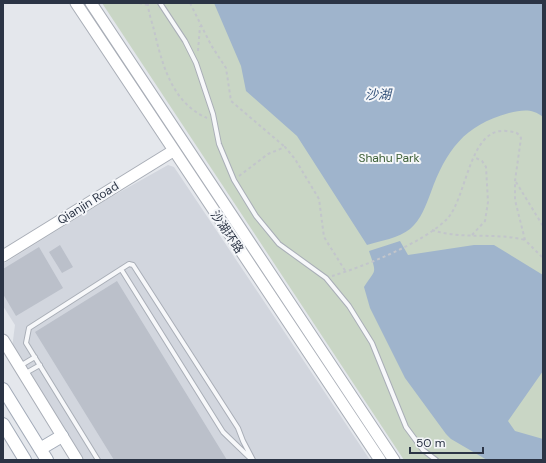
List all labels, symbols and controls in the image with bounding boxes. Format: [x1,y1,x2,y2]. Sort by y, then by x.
water label: 沙湖 [365,86,393,103]
park label: Shahu Park [358,150,420,166]
street label: Qianjin Road [54,178,122,228]
street label: 沙湖环路 [207,208,247,256]
scale bar [410,429,483,455]
text: 50 m [416,435,445,451]

